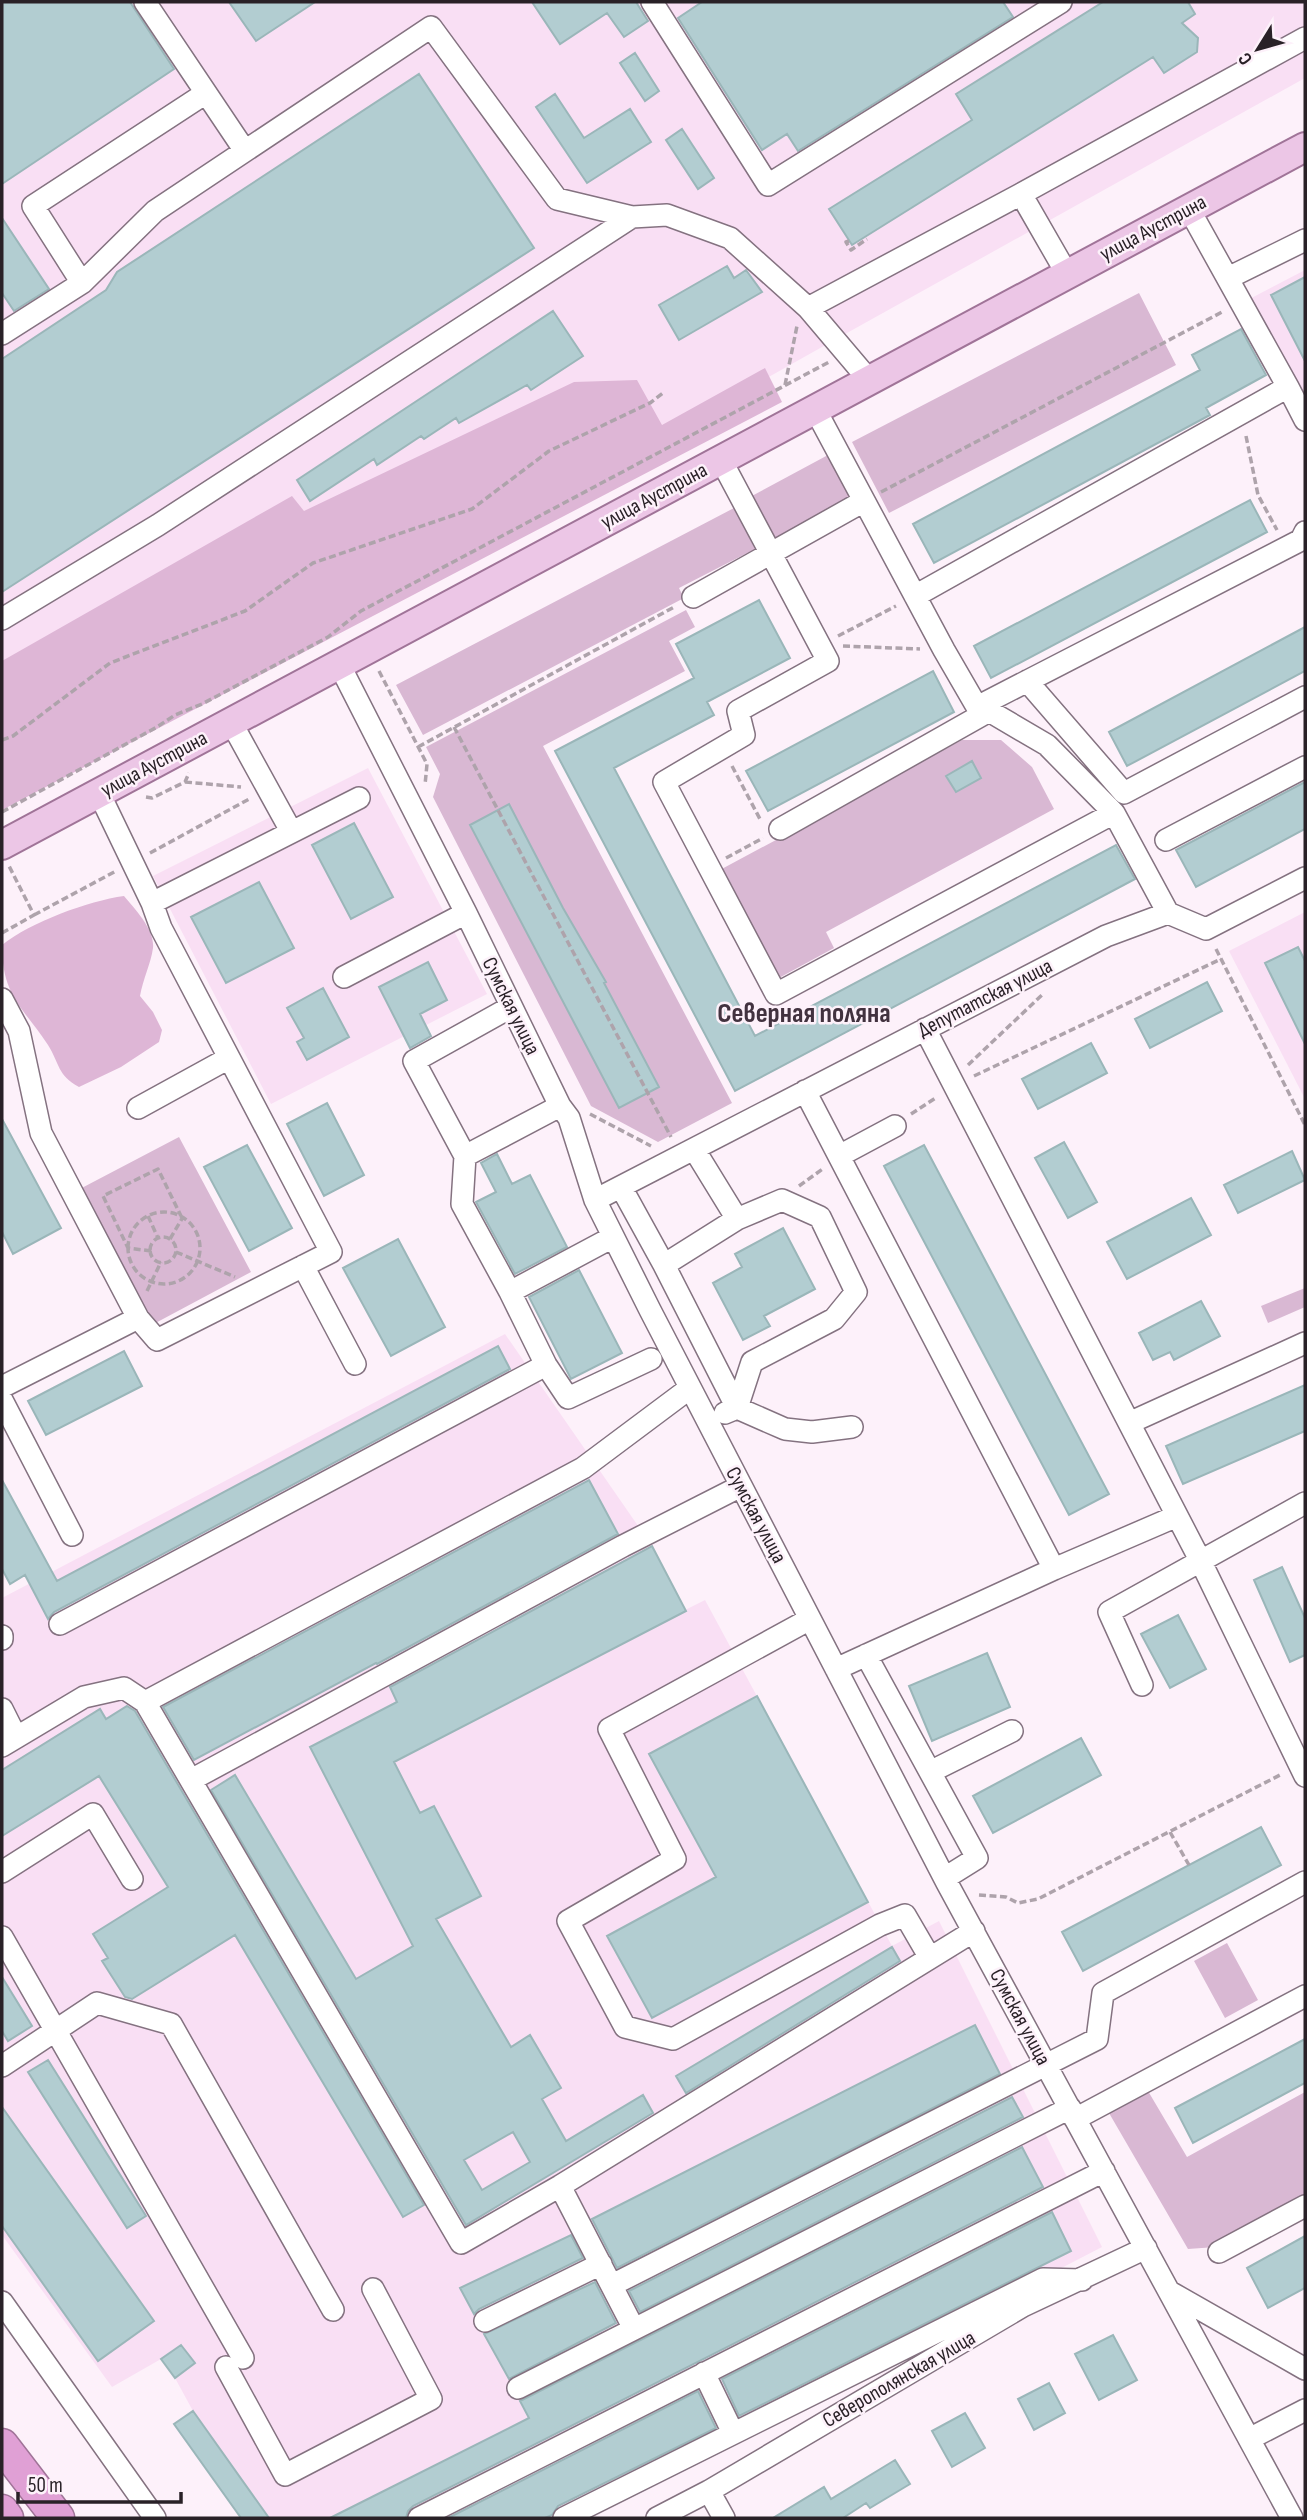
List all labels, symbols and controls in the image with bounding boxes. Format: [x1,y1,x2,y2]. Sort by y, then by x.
north arrow [1223,14,1293,84]
text: С [1233,47,1258,69]
street label: улица Аустрина [1095,190,1211,266]
street label: улица Аустрина [596,458,712,534]
street label: улица Аустрина [96,726,212,802]
street label: Сумская улица [477,953,545,1059]
street label: Депутатская улица [914,953,1056,1043]
district label: Северная поляна [717,997,891,1030]
street label: Сумская улица [720,1463,792,1567]
street label: Сумская улица [984,1965,1056,2069]
street label: Северополянская улица [818,2325,980,2433]
scale bar [18,2460,180,2504]
text: 50 m [28,2473,63,2498]

